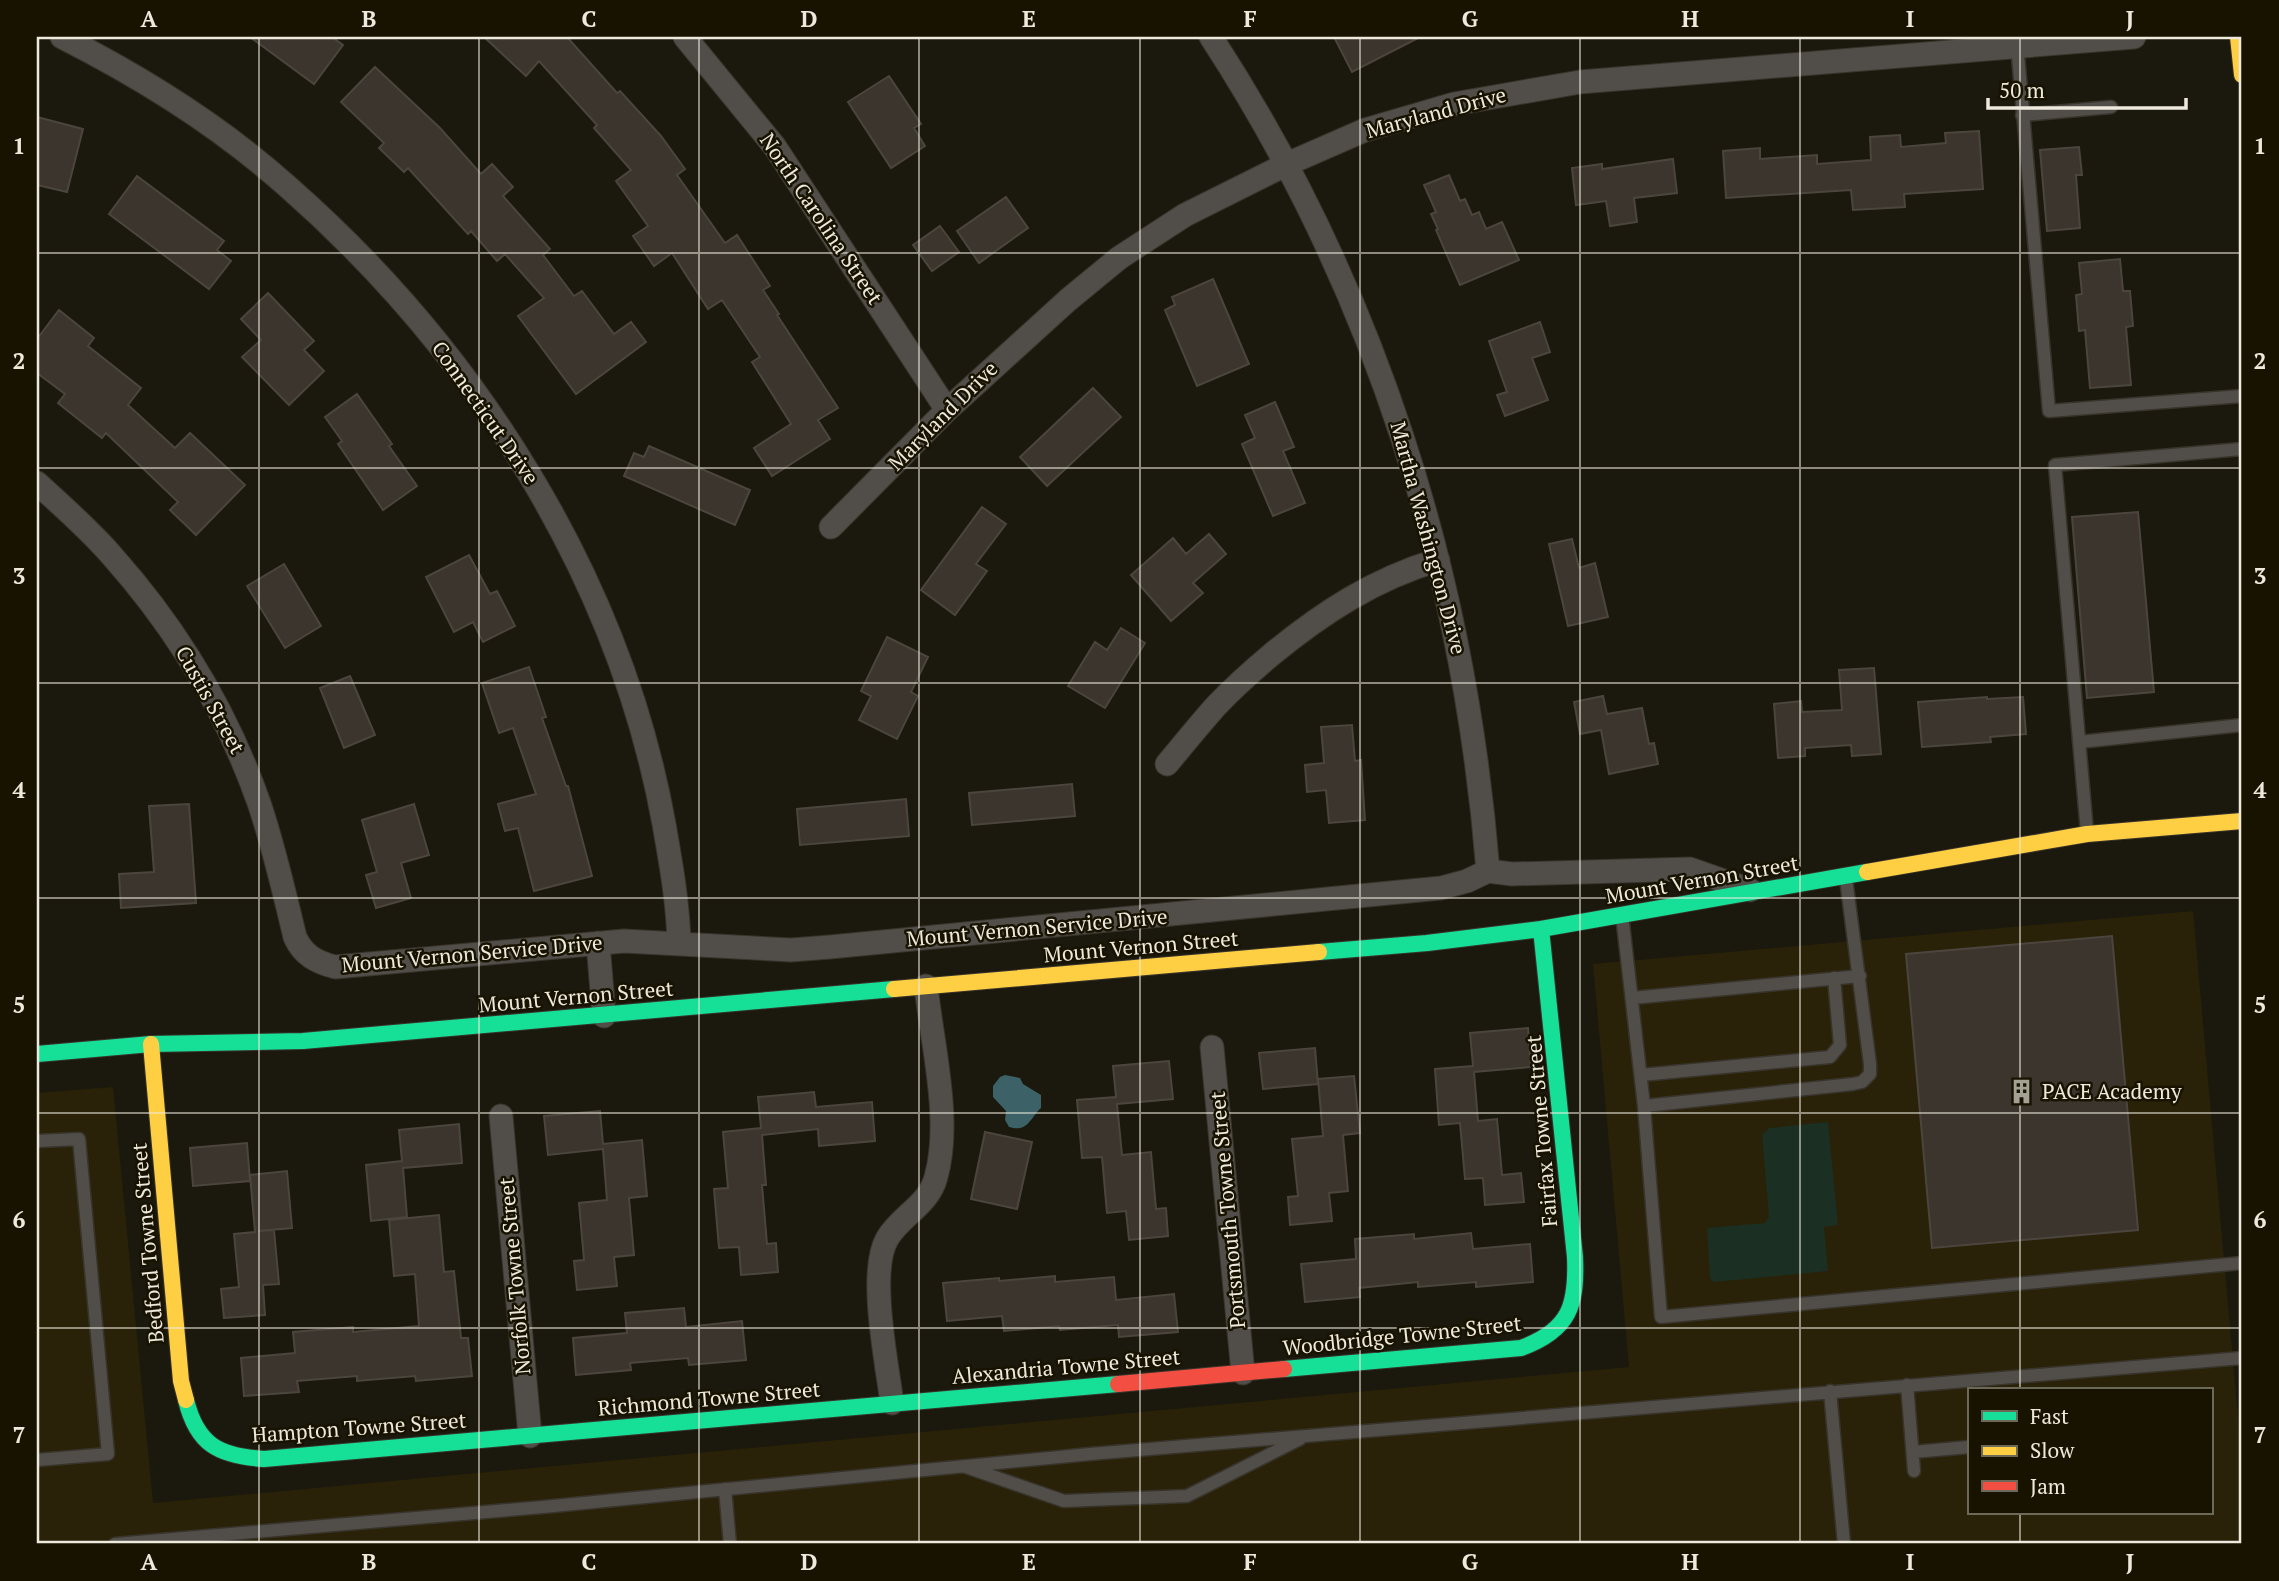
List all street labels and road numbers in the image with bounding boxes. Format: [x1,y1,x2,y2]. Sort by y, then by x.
street label: Maryland Drive [1363,80,1509,144]
street label: North Carolina Street [754,127,890,310]
street label: Connecticut Drive [426,335,546,490]
street label: Maryland Drive [881,354,1003,476]
street label: Martha Washington Drive [1384,418,1474,657]
street label: Custis Street [170,641,252,759]
street label: Mount Vernon Street [1603,848,1801,910]
street label: Mount Vernon Service Drive [905,902,1169,952]
street label: Mount Vernon Street [1042,924,1240,968]
street label: Mount Vernon Service Drive [340,928,604,978]
street label: Mount Vernon Street [477,974,675,1018]
street label: Fairfax Towne Street [1519,1034,1563,1228]
street label: Portsmouth Towne Street [1203,1090,1251,1330]
street label: Bedford Towne Street [124,1142,170,1344]
street label: Norfolk Towne Street [491,1176,537,1376]
street label: Woodbridge Towne Street [1281,1309,1523,1361]
street label: Alexandria Towne Street [951,1342,1181,1390]
street label: Richmond Towne Street [596,1374,822,1422]
street label: Hampton Towne Street [251,1406,467,1448]

